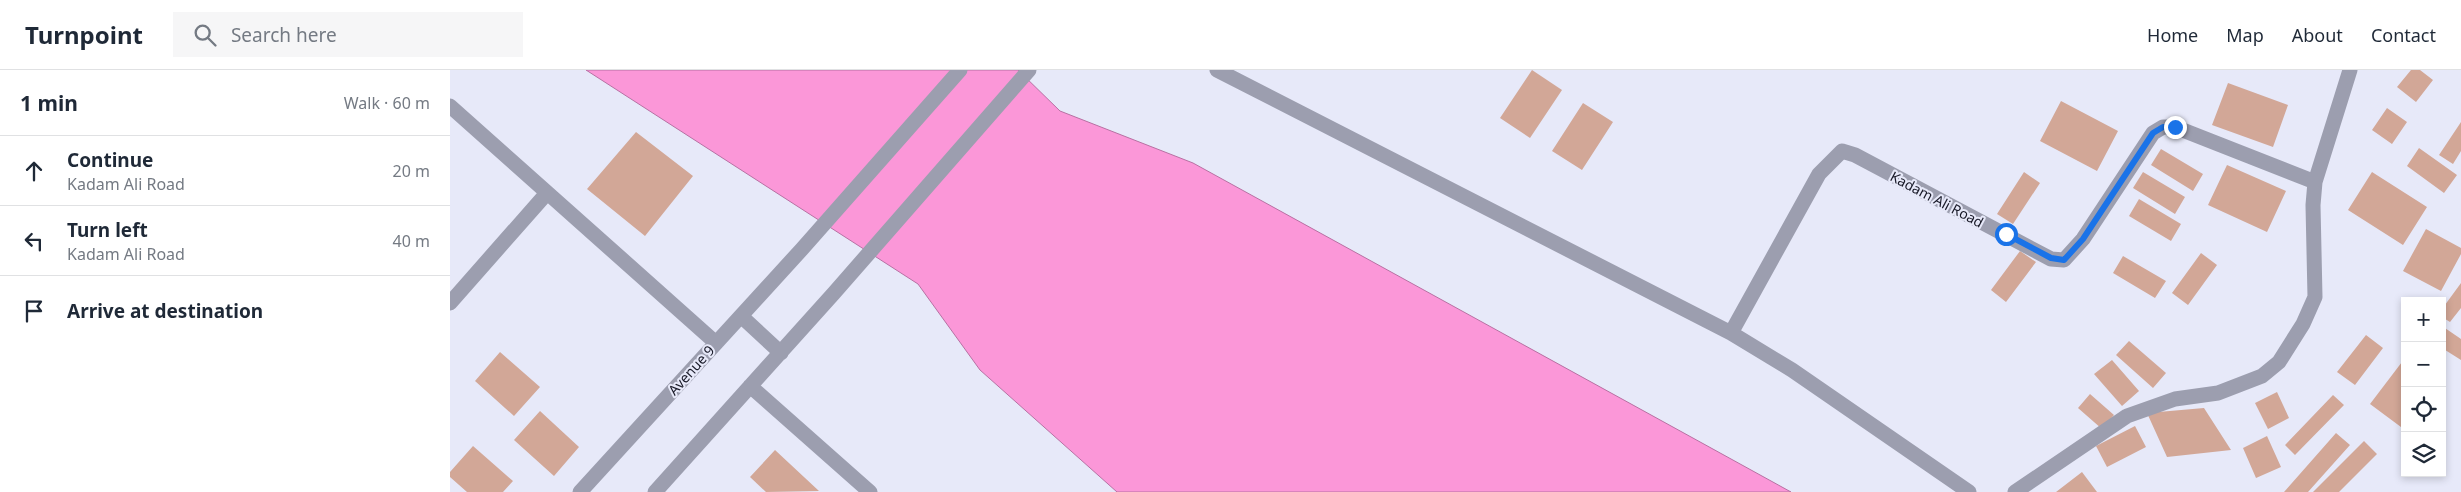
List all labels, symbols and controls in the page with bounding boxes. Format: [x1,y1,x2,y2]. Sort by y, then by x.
search box [173,12,523,57]
text: Turnpoint [25,18,143,51]
icon: search [191,21,219,49]
text: Search here [231,22,337,48]
text: Home [2147,23,2198,47]
text: Map [2226,23,2264,47]
text: About [2292,23,2343,47]
text: Contact [2371,23,2436,47]
text: 1 min [20,89,78,117]
text: Walk · 60 m [344,92,430,114]
route end [2164,116,2187,139]
text: Continue [67,147,153,173]
icon: ahead [20,157,48,185]
text: 20 m [393,160,430,182]
street label: Kadam Ali Road [1887,166,1987,232]
text: Kadam Ali Road [67,173,185,195]
text: Turn left [67,217,148,243]
route start [1995,223,2018,246]
icon: left [20,227,48,255]
text: 40 m [393,230,430,252]
text: Kadam Ali Road [67,243,185,265]
icon: arrive [20,297,48,325]
map controls [2401,297,2446,477]
button: + [2401,297,2446,342]
text: Arrive at destination [67,298,263,324]
street label: Avenue 9 [664,341,718,399]
button: − [2401,342,2446,387]
button: locate [2401,387,2446,432]
button: layers [2401,432,2446,477]

